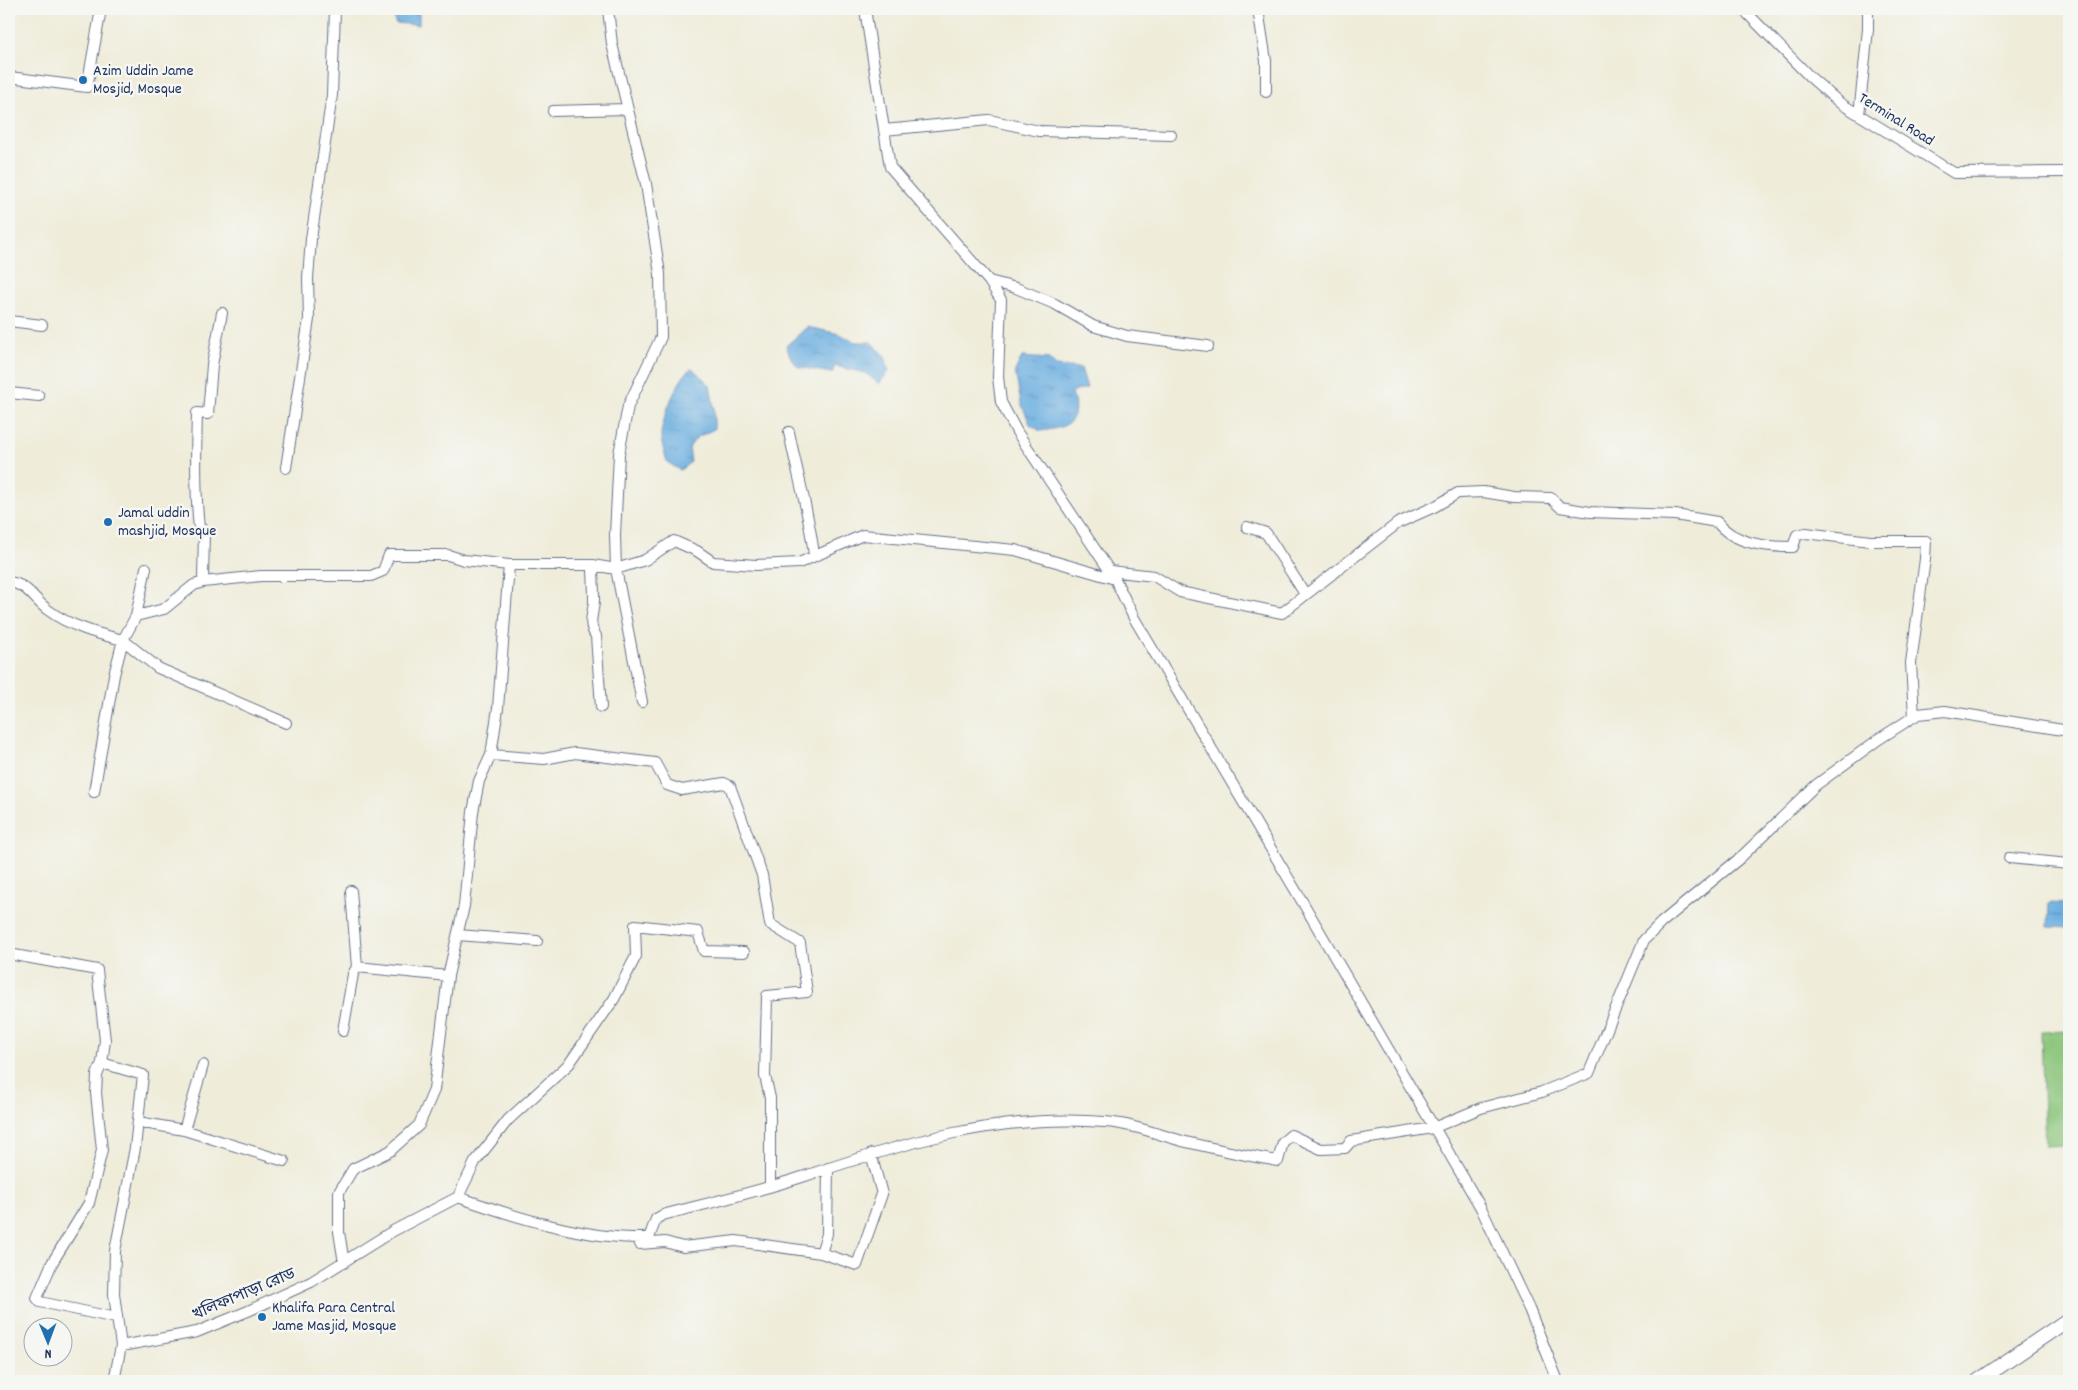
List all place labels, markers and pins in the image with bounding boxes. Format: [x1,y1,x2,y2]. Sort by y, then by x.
place label: Azim Uddin Jame Mosjid, Mosque [93,60,193,101]
marker: Azim Uddin Jame Mosjid, Mosque [77,74,89,86]
place label: Jamal uddin mashjid, Mosque [118,502,216,543]
marker: Jamal uddin mashjid, Mosque [102,516,114,528]
place label: Khalifa Para Central Jame Masjid, Mosque [272,1297,396,1338]
marker: Khalifa Para Central Jame Masjid, Mosque [256,1311,268,1323]

